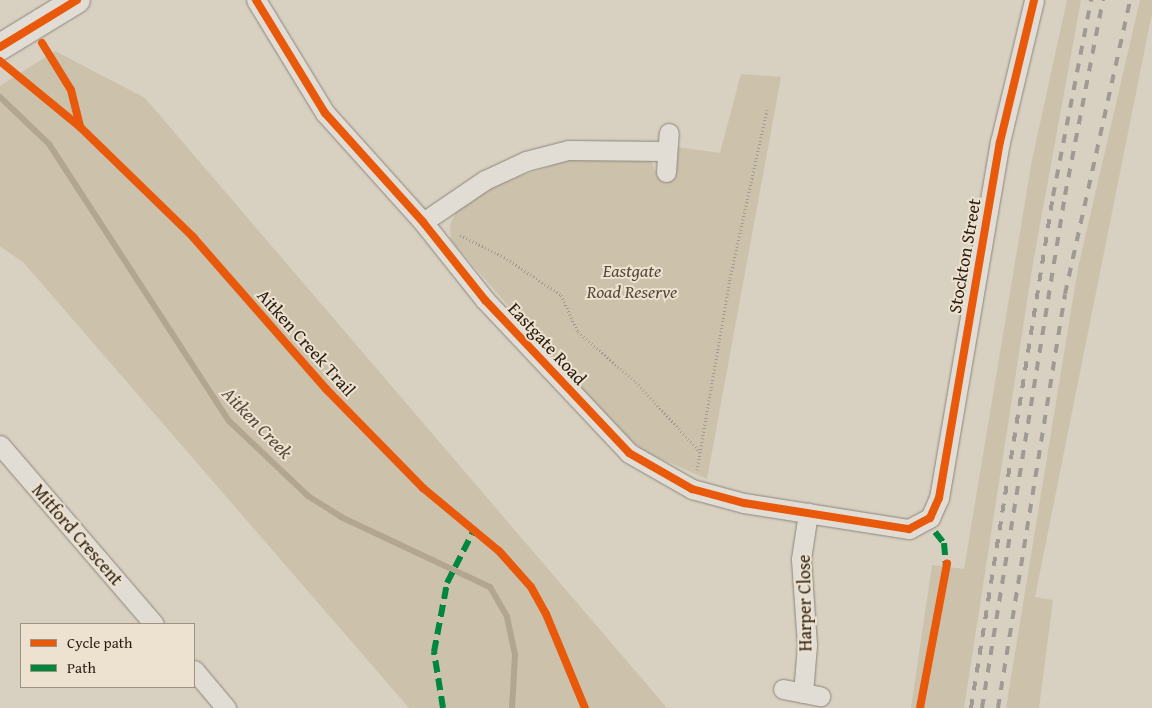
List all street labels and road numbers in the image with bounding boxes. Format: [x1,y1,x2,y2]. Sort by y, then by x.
street label: Stockton Street [944,197,986,315]
street label: Aitken Creek Trail [252,285,360,401]
street label: Eastgate Road [503,298,591,390]
street label: Mitford Crescent [27,480,127,590]
street label: Harper Close [793,554,817,652]

